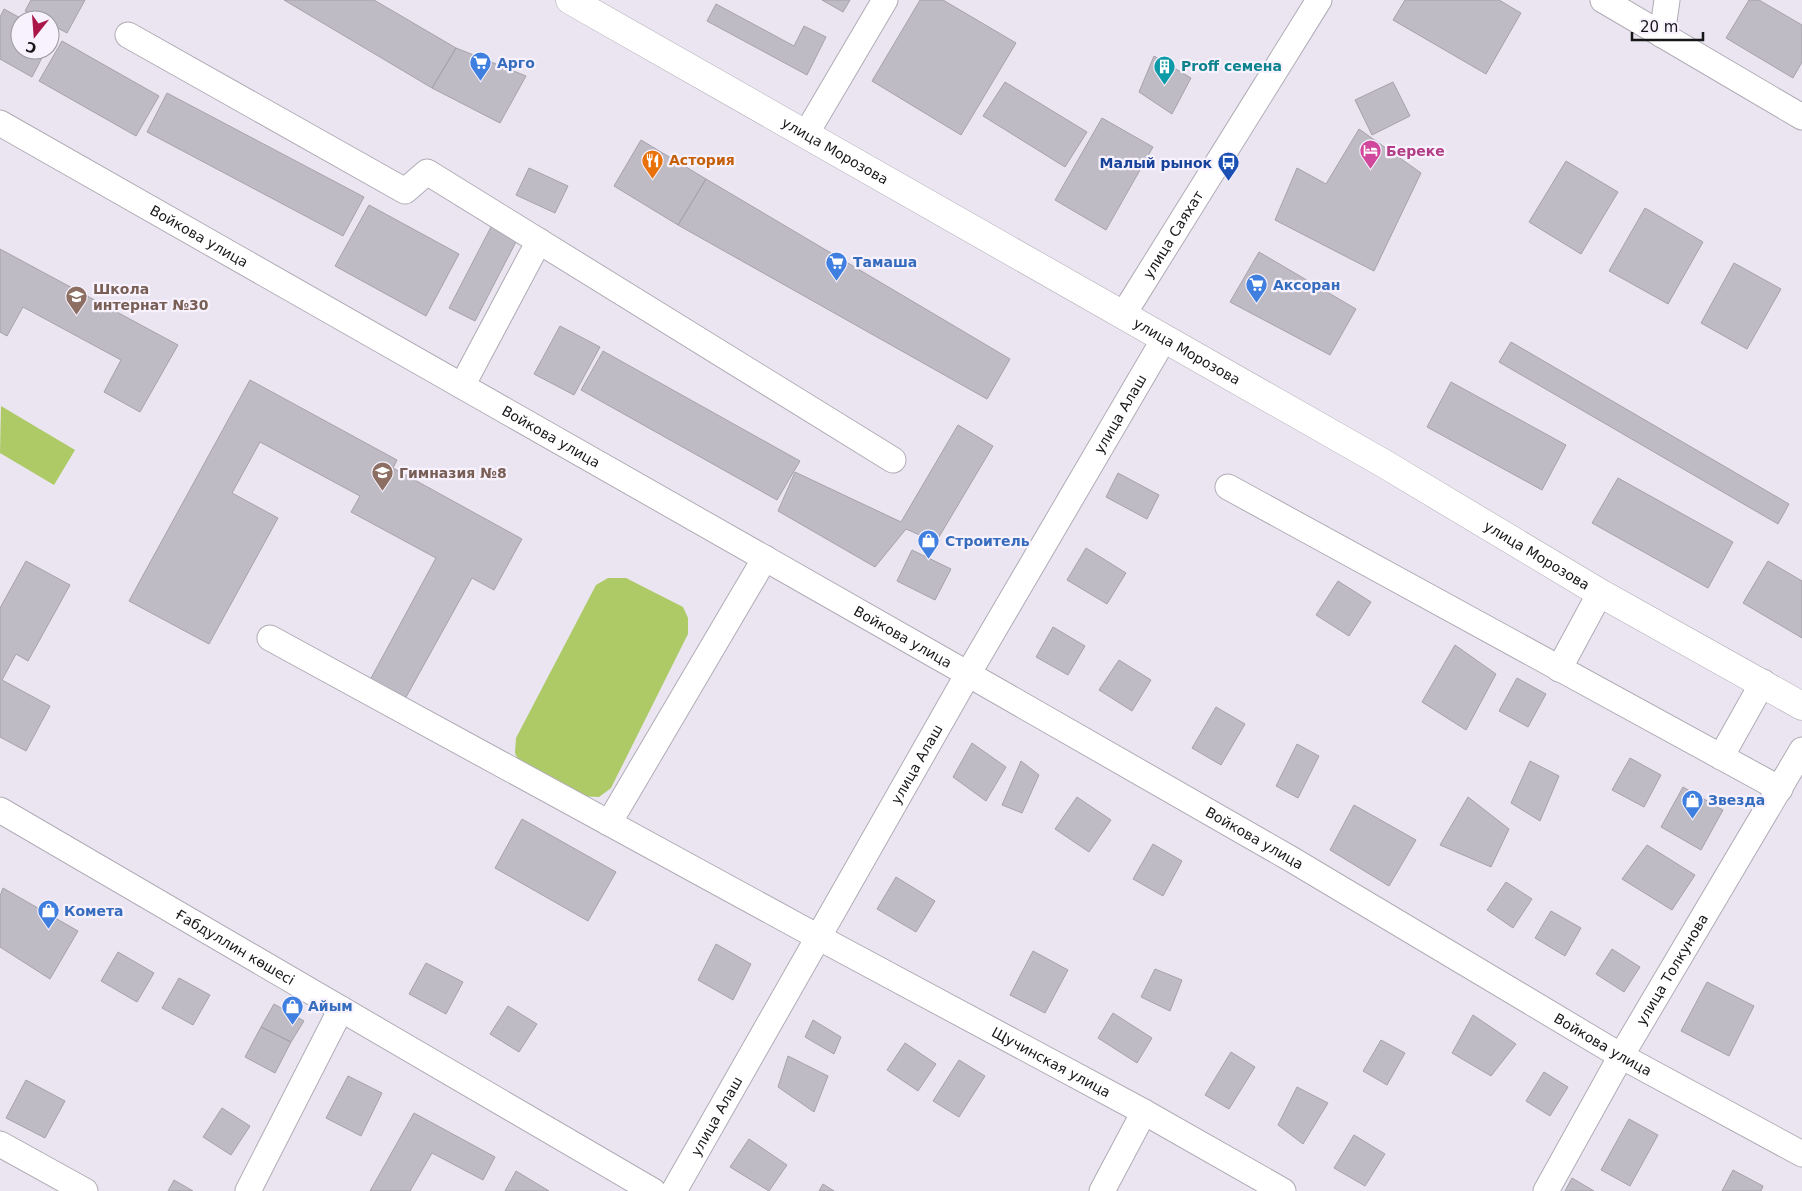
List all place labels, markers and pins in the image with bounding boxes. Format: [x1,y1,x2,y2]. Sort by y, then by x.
supermarket icon: Арго [469,51,493,82]
building icon: Proff семена [1153,54,1177,85]
place label: Арго [497,55,535,71]
place label: Proff семена [1181,58,1282,74]
hotel icon: Береке [1358,139,1382,170]
place label: Береке [1386,143,1445,159]
restaurant icon: Астория [641,148,665,179]
bus stop icon: Малый рынок [1216,151,1240,182]
place label: Астория [669,152,735,168]
place label: Малый рынок [1100,155,1212,171]
supermarket icon: Тамаша [825,250,849,281]
place label: Тамаша [853,254,917,270]
supermarket icon: Аксоран [1245,273,1269,304]
place label: Аксоран [1273,277,1340,293]
place label: Школа интернат №30 [93,281,209,313]
school or university icon: Школа интернат №30 [65,285,89,316]
school or university icon: Гимназия №8 [371,461,395,492]
place label: Гимназия №8 [399,465,507,481]
shop icon: Строитель [917,529,941,560]
place label: Строитель [945,533,1030,549]
shop icon: Звезда [1680,788,1704,819]
place label: Звезда [1708,792,1765,808]
shop icon: Комета [36,899,60,930]
place label: Комета [64,903,124,919]
shop icon: Айым [280,994,304,1025]
place label: Айым [308,998,353,1014]

